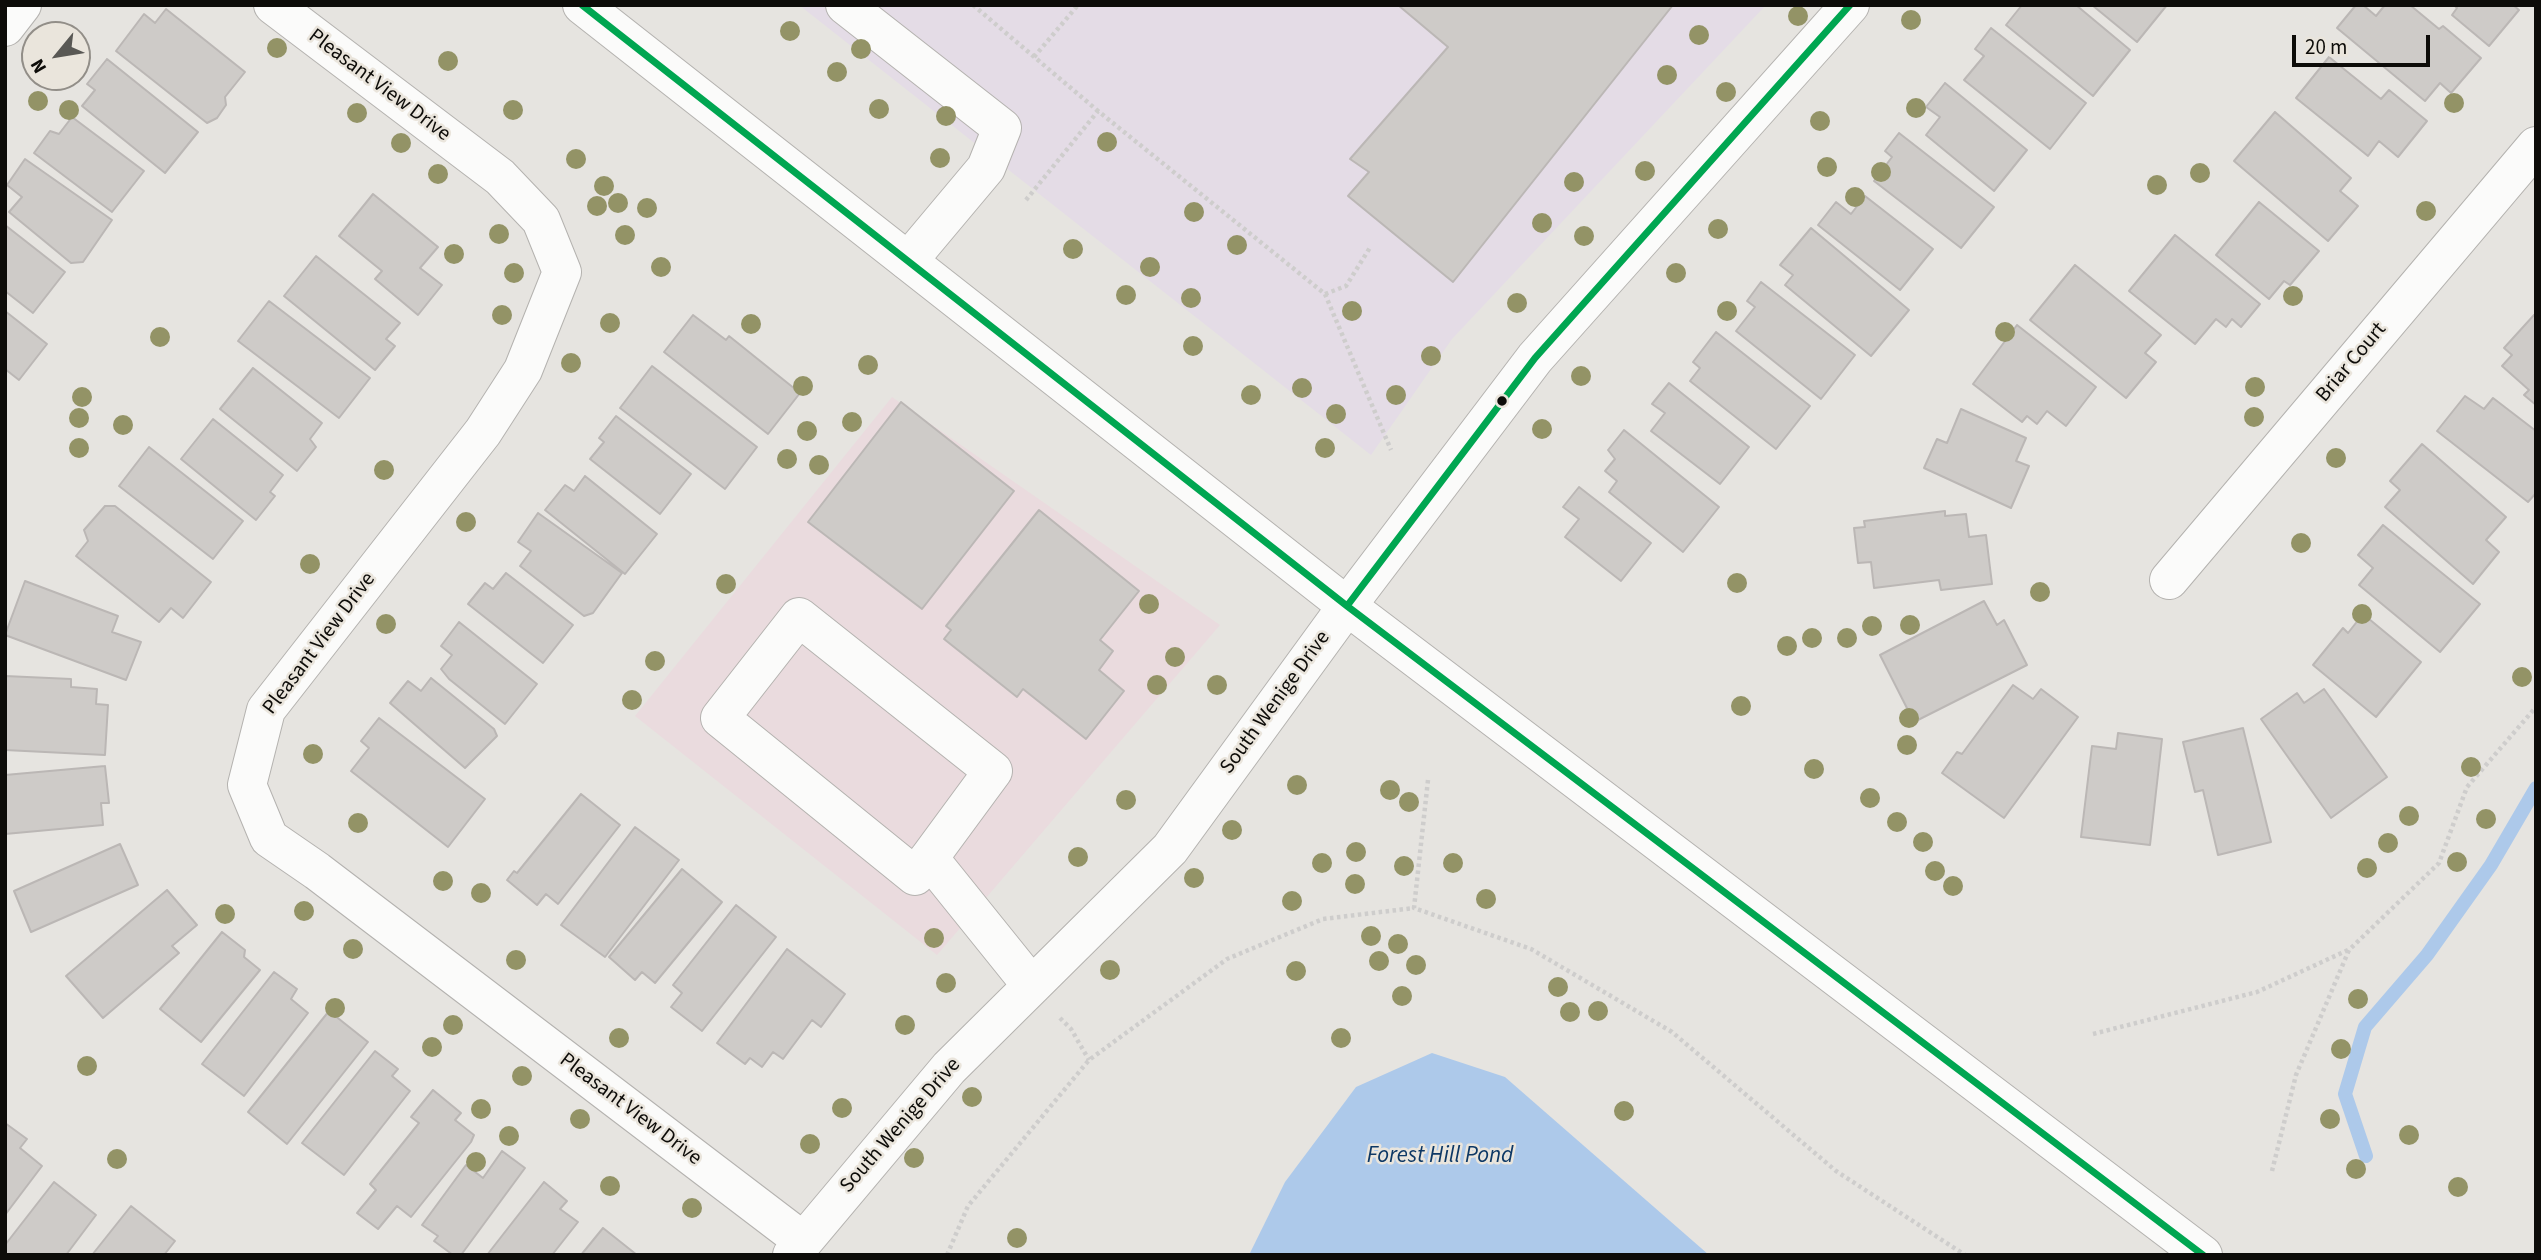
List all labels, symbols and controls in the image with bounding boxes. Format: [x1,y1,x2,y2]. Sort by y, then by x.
north arrow [21,21,91,91]
scale bar [2296,21,2434,65]
street label: Pleasant View Drive [303,24,455,148]
text: 20 m [2305,32,2347,62]
text: N [24,54,54,78]
street label: Briar Court [2311,318,2393,408]
unlabelled marker [1495,394,1509,408]
street label: Pleasant View Drive [258,568,382,720]
street label: South Wenige Drive [1216,627,1336,779]
street label: Pleasant View Drive [554,1048,706,1172]
street label: South Wenige Drive [835,1053,967,1199]
water label: Forest Hill Pond [1367,1143,1513,1171]

